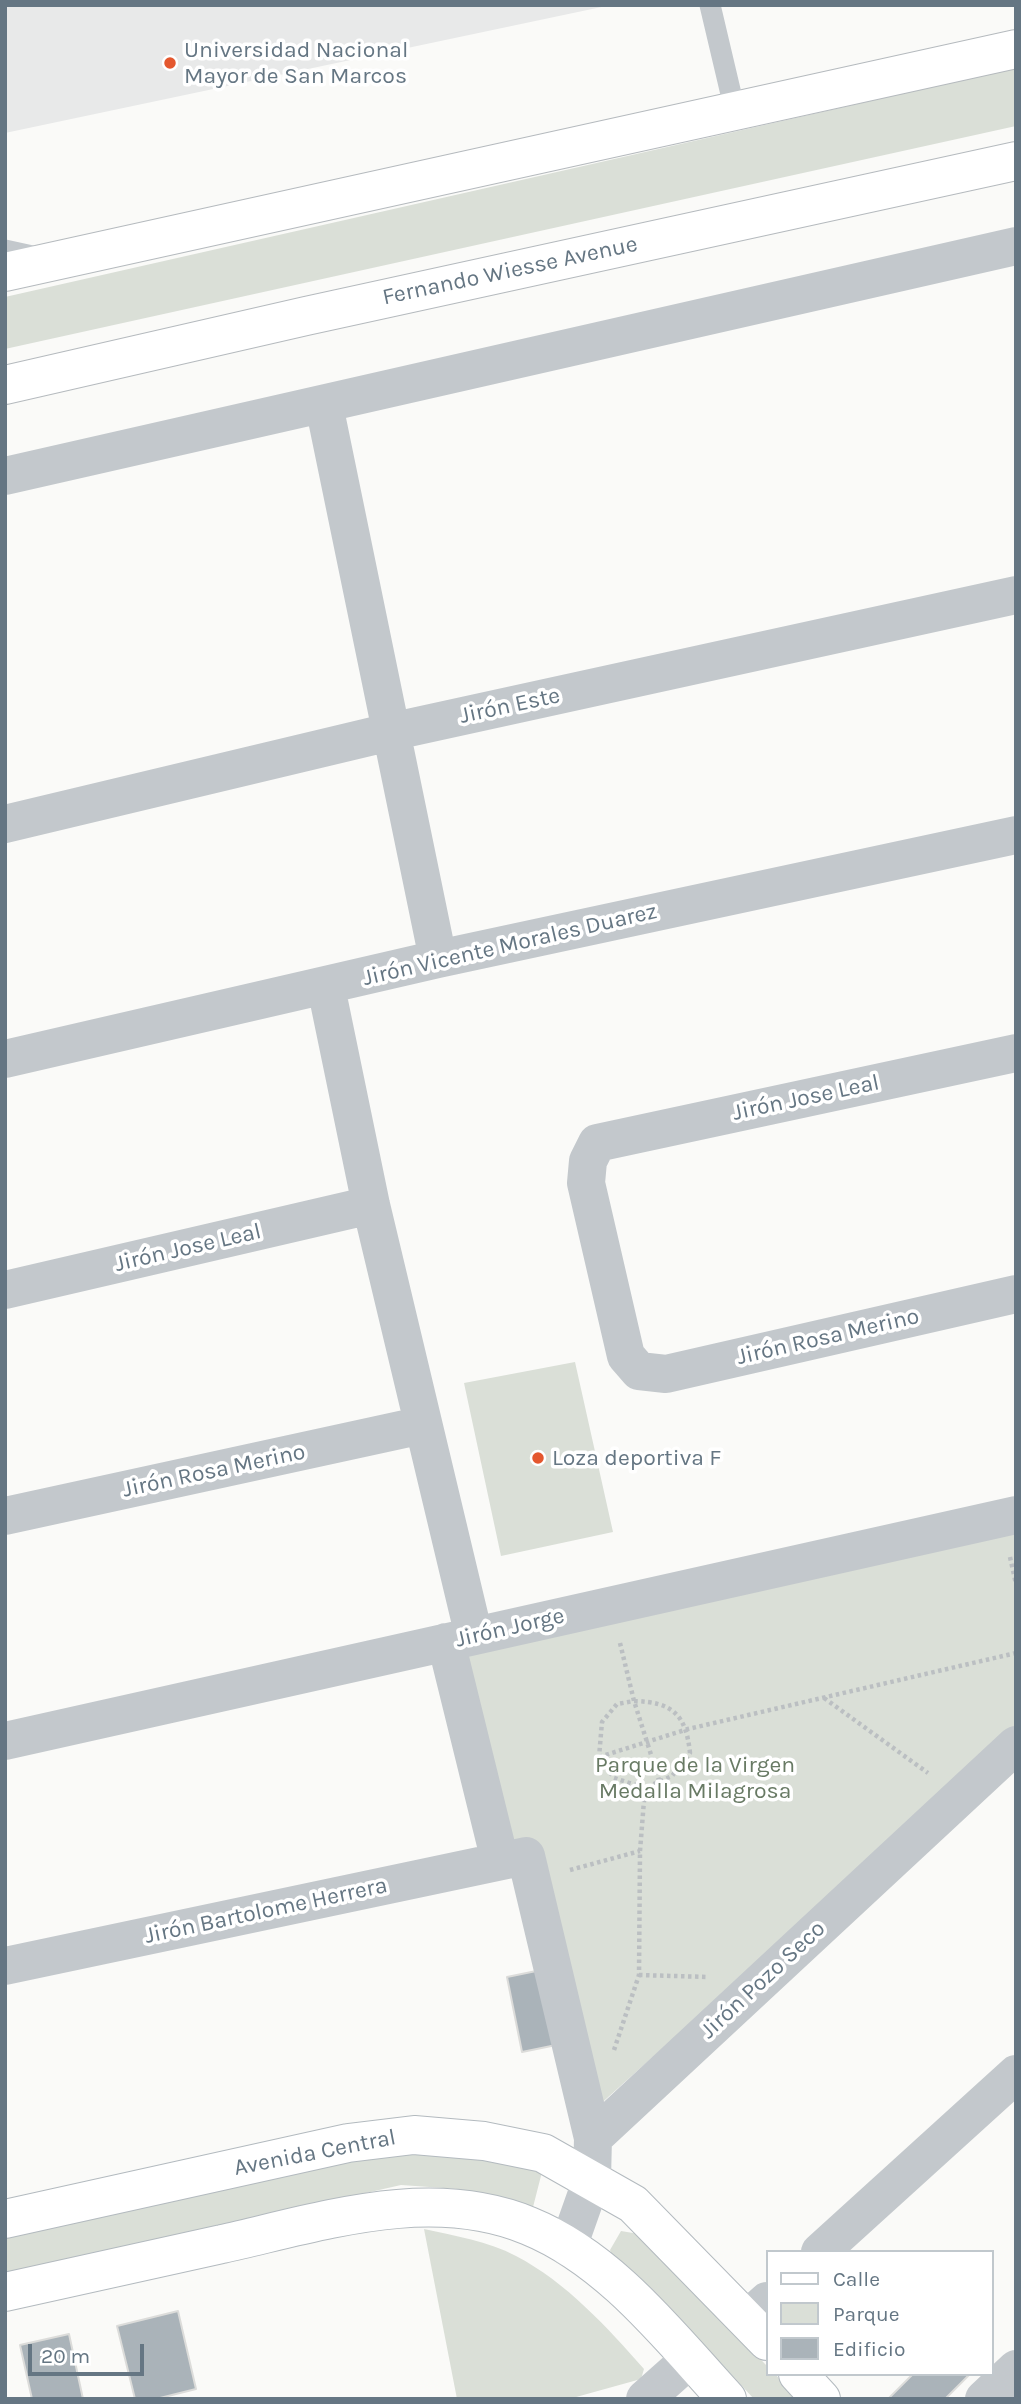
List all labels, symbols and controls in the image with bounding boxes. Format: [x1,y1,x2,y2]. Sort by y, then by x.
place label: Universidad Nacional Mayor de San Marcos [184,36,408,90]
marker: Universidad Nacional Mayor de San Marcos [162,55,178,71]
street label: Fernando Wiesse Avenue [380,230,640,312]
street label: Jirón Este [457,682,563,730]
street label: Jirón Vicente Morales Duarez [360,898,660,992]
street label: Jirón Jose Leal [730,1069,882,1127]
street label: Jirón Jose Leal [112,1218,264,1278]
street label: Jirón Rosa Merino [734,1303,922,1371]
street label: Jirón Rosa Merino [120,1438,308,1504]
place label: Loza deportiva F [552,1444,721,1472]
marker: Loza deportiva F [530,1450,546,1466]
street label: Jirón Jorge [453,1602,567,1654]
park label: Parque de la Virgen Medalla Milagrosa [595,1751,795,1805]
street label: Jirón Bartolome Herrera [142,1872,390,1950]
street label: Jirón Pozo Seco [695,1915,831,2045]
street label: Avenida Central [232,2124,398,2182]
legend [766,2250,993,2376]
text: Calle [833,2267,880,2291]
text: Parque [833,2302,900,2326]
scale bar [32,2330,147,2374]
text: Edificio [833,2337,906,2361]
text: 20 m [41,2344,90,2368]

